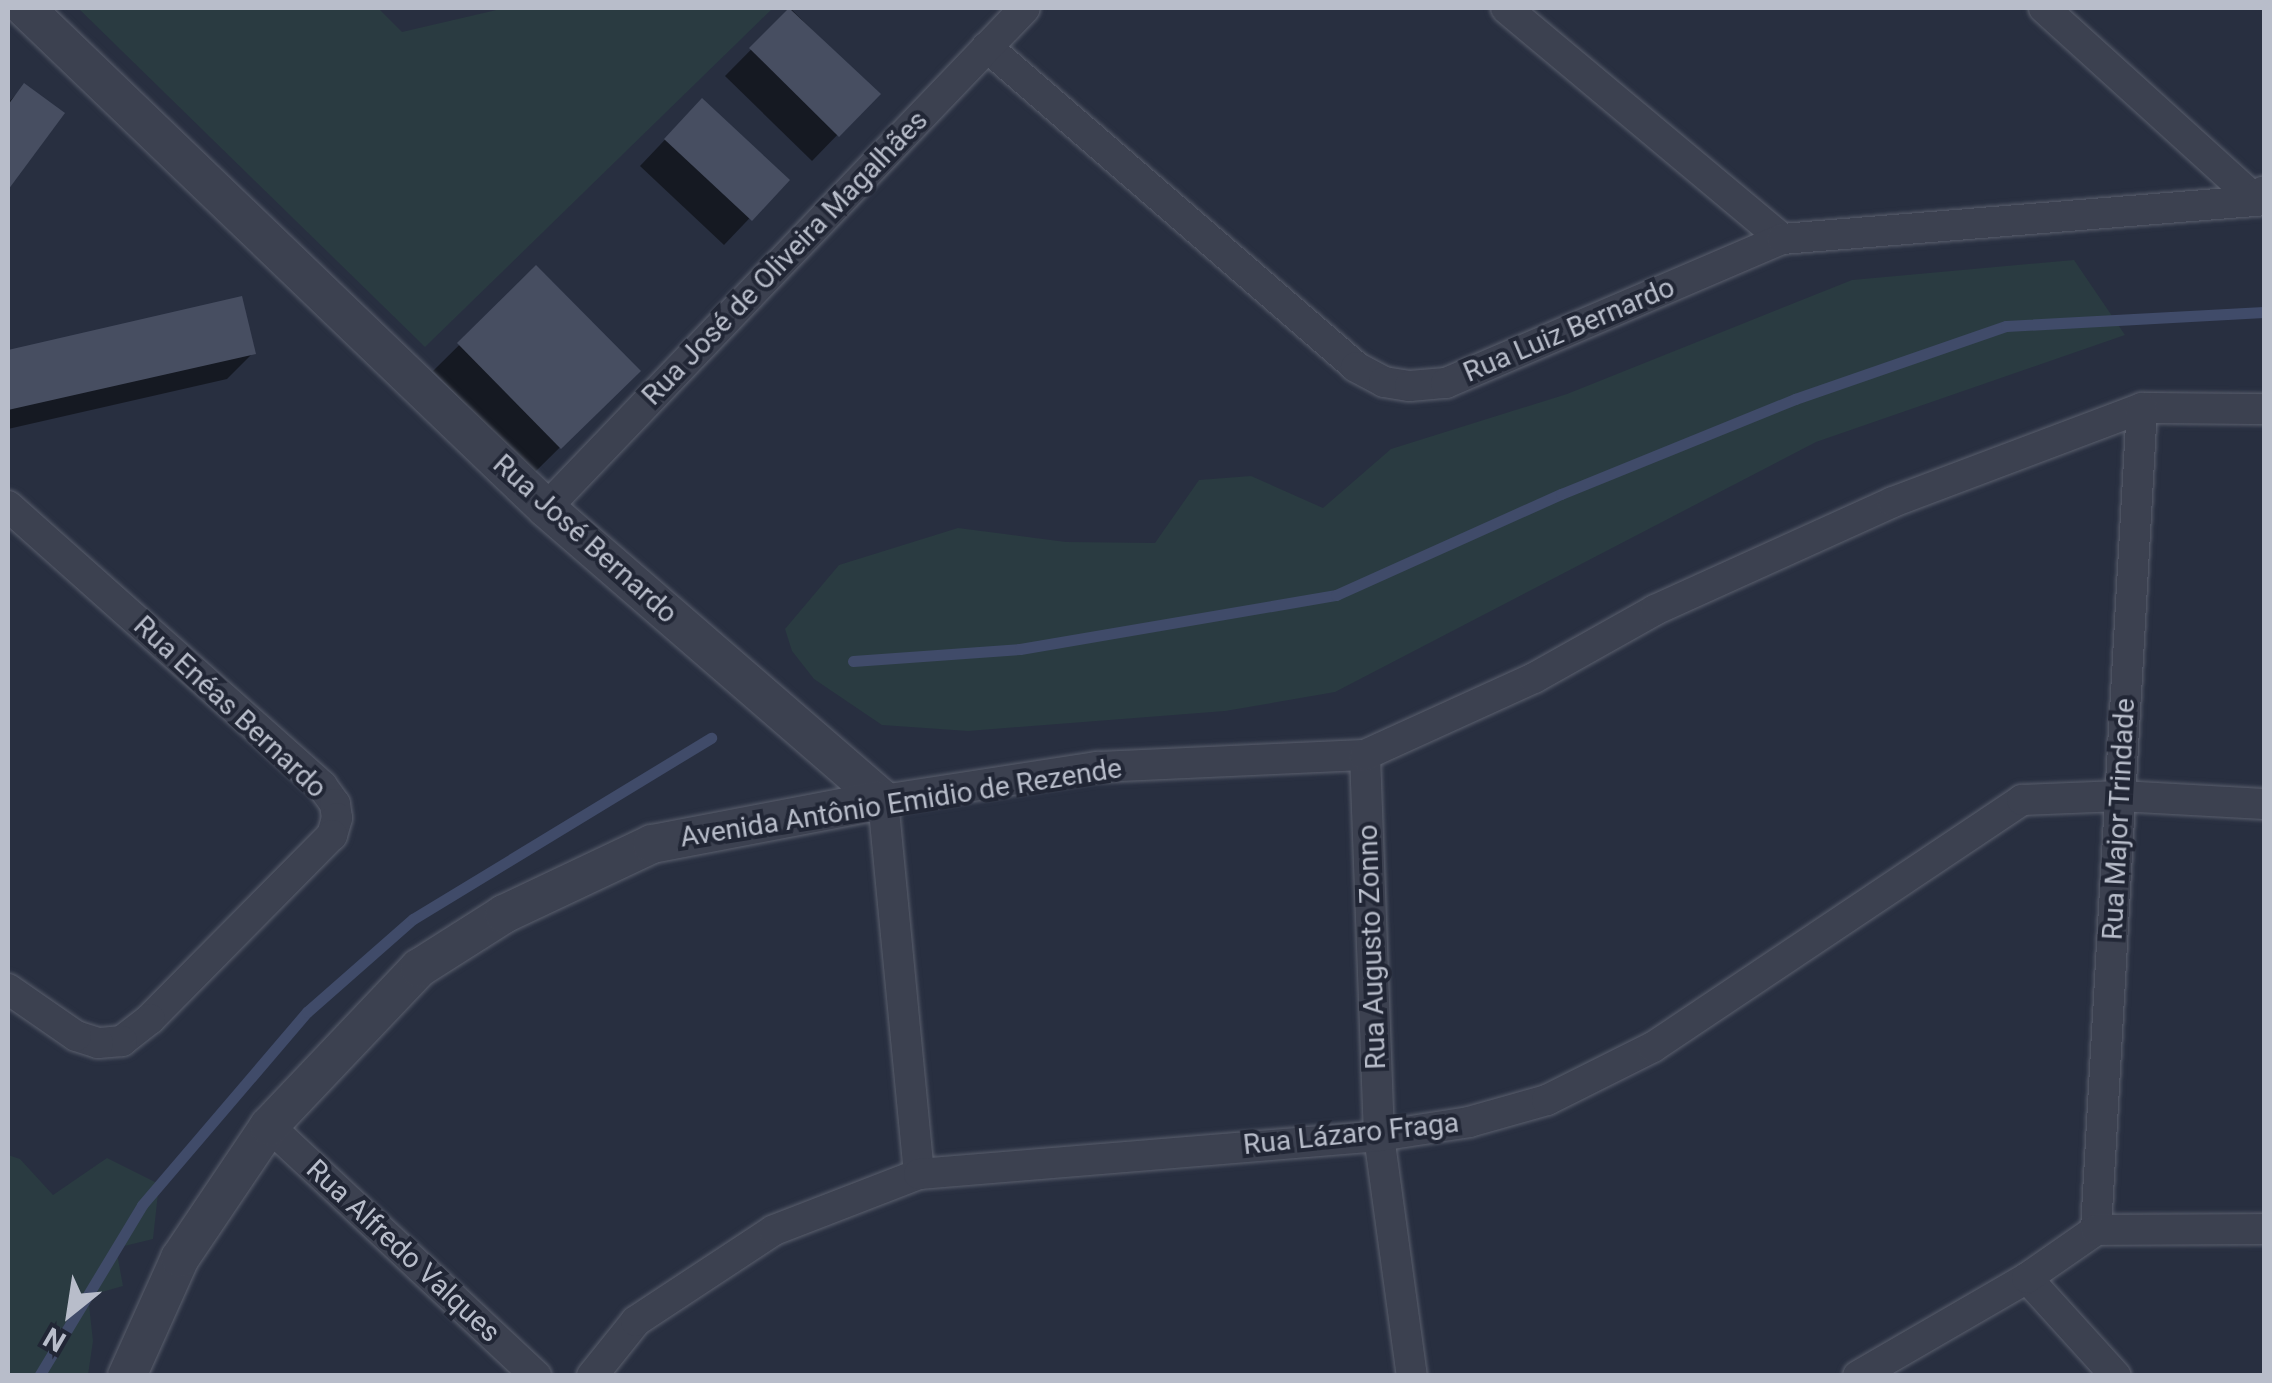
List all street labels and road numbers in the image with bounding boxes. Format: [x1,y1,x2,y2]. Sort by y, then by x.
street label: Rua José de Oliveira Magalhães [635,104,935,412]
street label: Rua Luiz Bernardo [1458,270,1680,390]
street label: Rua José Bernardo [486,448,684,630]
street label: Rua Enéas Bernardo [127,609,333,805]
street label: Rua Major Trindade [2096,697,2142,941]
street label: Avenida Antônio Emidio de Rezende [678,751,1124,855]
street label: Rua Augusto Zonno [1351,824,1393,1070]
street label: Rua Lázaro Fraga [1242,1106,1460,1162]
street label: Rua Alfredo Valques [299,1153,507,1349]

